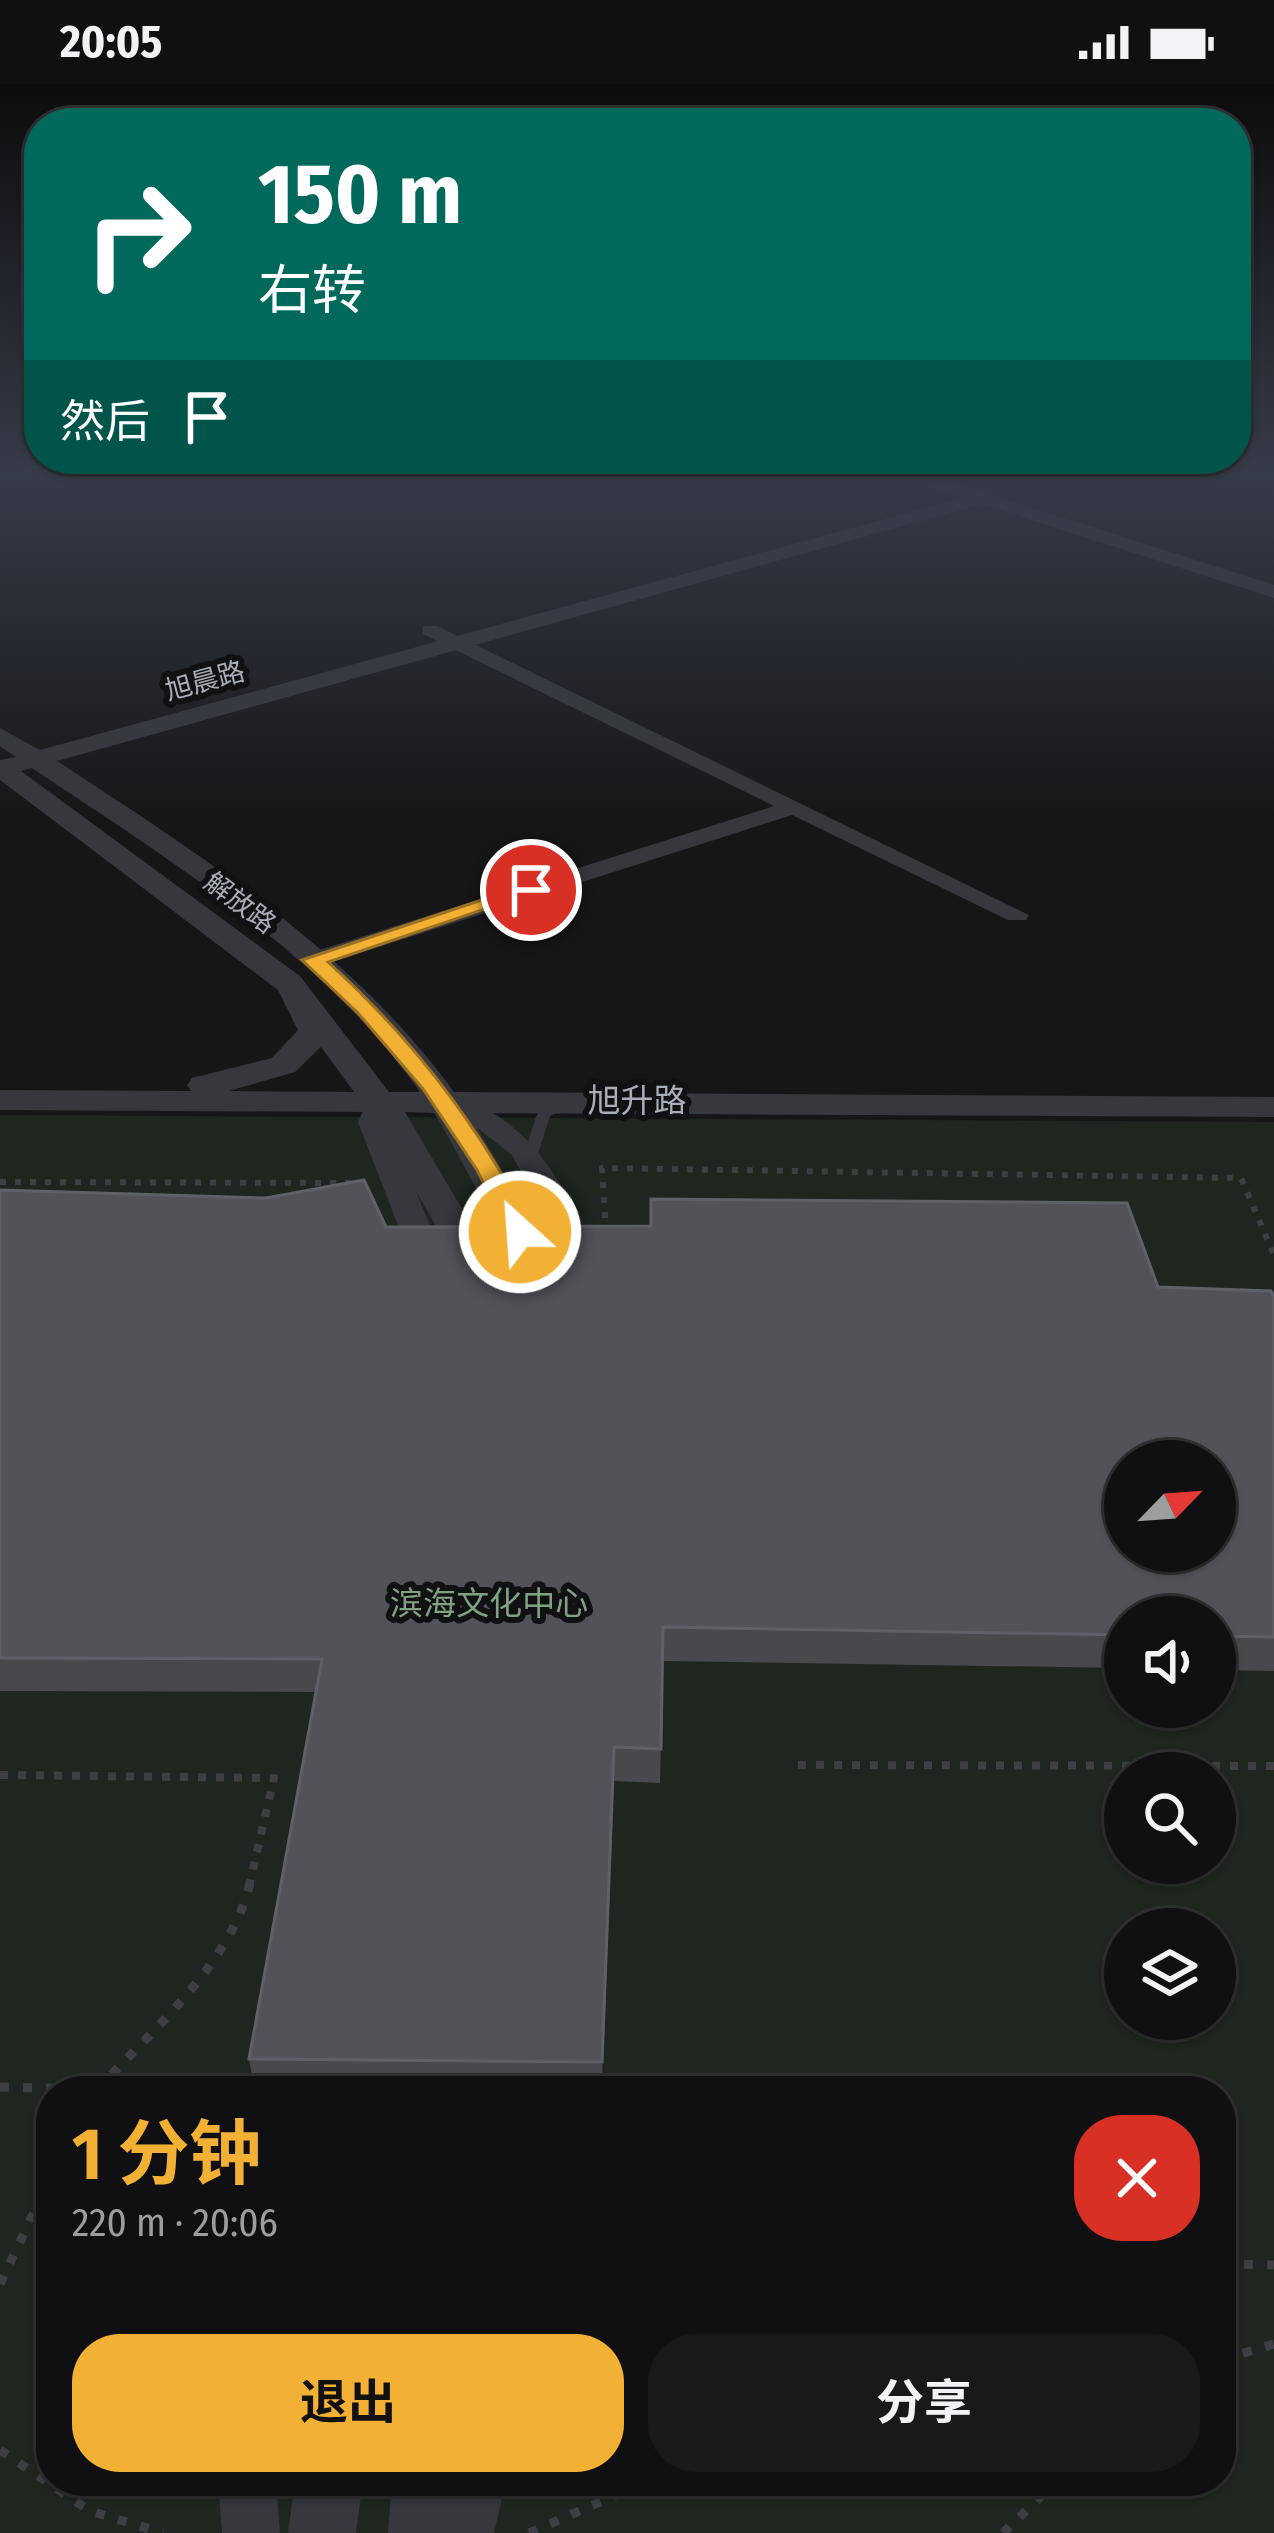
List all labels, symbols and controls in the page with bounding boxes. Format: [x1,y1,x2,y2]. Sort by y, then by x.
text: 20:05 [60,15,162,69]
text: 150 m [258,144,462,245]
icon: right [60,156,216,312]
text: 右转 [258,259,366,323]
icon: arrive [174,384,240,450]
text: 然后 [60,395,150,449]
street label: 旭晨路 [162,655,248,707]
pin [480,839,582,941]
icon: arrive [498,857,564,923]
street label: 解放路 [198,866,282,940]
street label: 旭升路 [588,1081,687,1121]
position arrow [457,1169,583,1295]
north arrow [1104,1440,1236,1572]
map controls [1104,1440,1236,2040]
park label: 滨海文化中心 [390,1584,588,1624]
button: sound [1104,1596,1236,1728]
button: search [1104,1752,1236,1884]
button: layers [1104,1908,1236,2040]
text: 1 分钟 [72,2112,261,2198]
button: close [1074,2115,1200,2241]
text: 220 m · 20:06 [72,2200,278,2246]
button: 退出 [72,2334,624,2472]
button: 分享 [648,2334,1200,2472]

